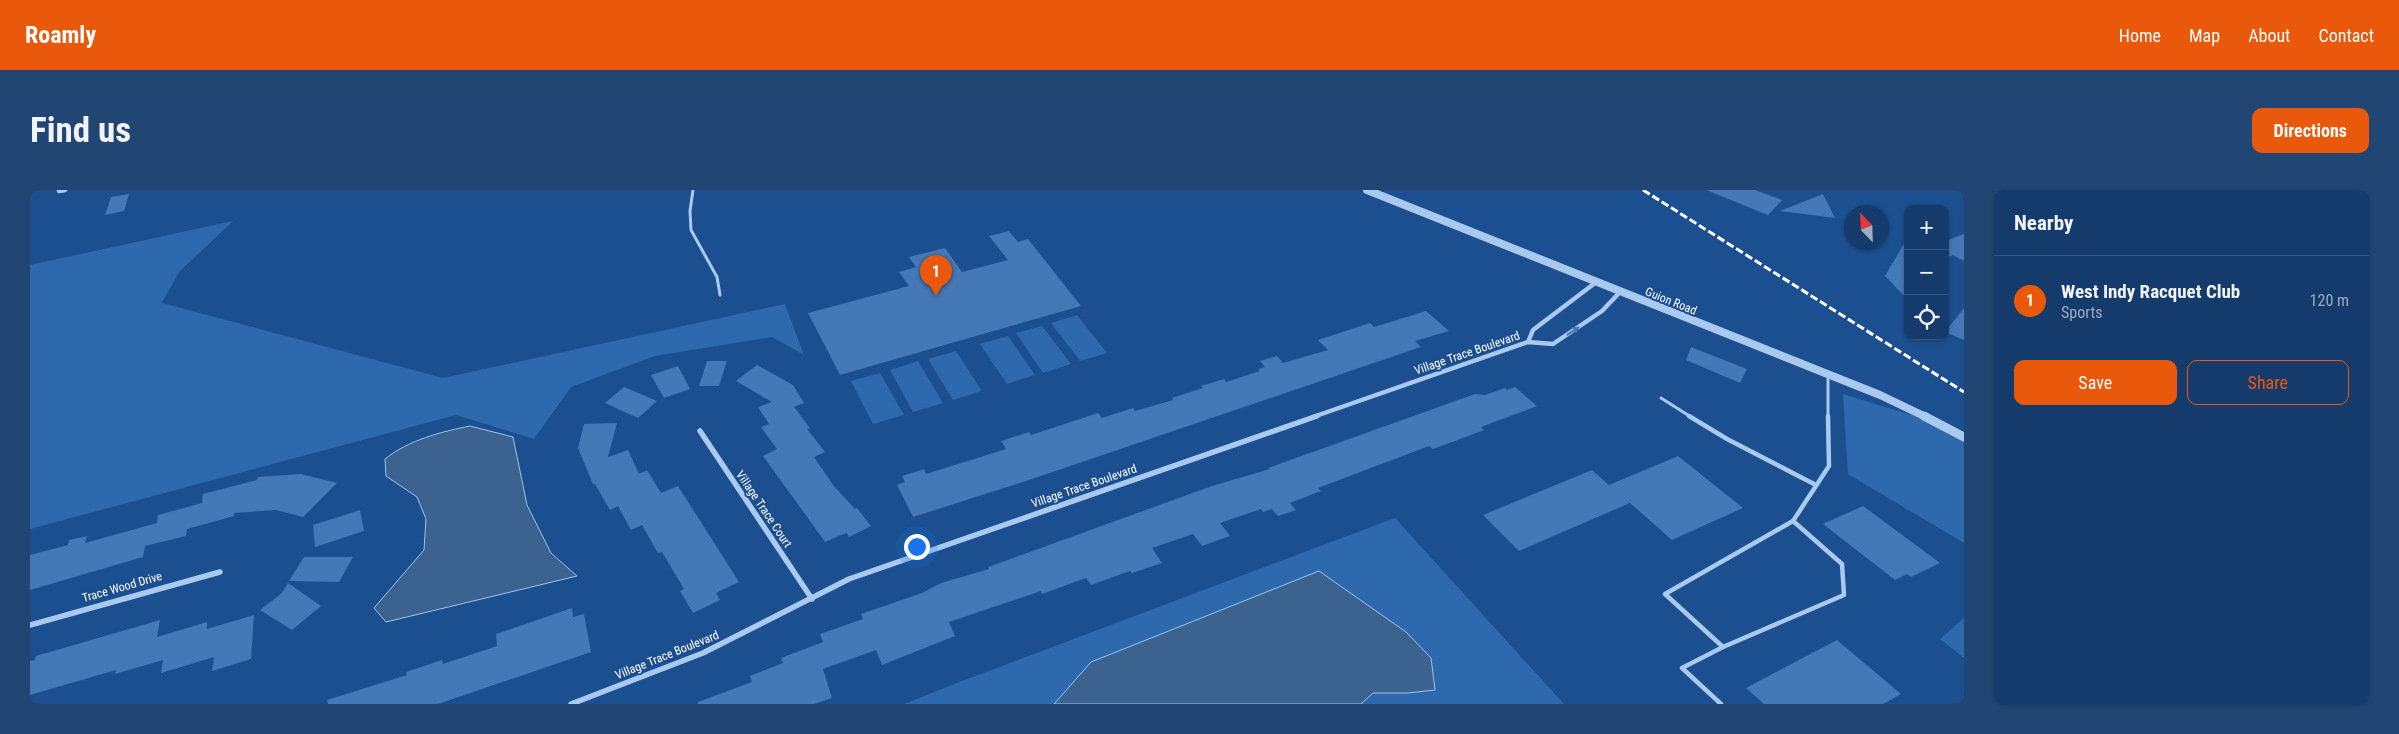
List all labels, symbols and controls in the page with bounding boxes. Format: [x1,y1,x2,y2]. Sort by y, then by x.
text: Roamly [25,21,96,49]
text: Home [2119,25,2161,46]
text: Map [2189,25,2220,46]
text: About [2248,25,2290,46]
text: Contact [2318,25,2374,46]
button: Directions [2252,108,2369,153]
text: Find us [30,110,131,151]
north arrow [1844,205,1889,250]
map controls [1904,205,1949,340]
button: + [1904,205,1949,250]
text: Nearby [2014,211,2073,235]
button: − [1904,250,1949,295]
pin: 1 [920,255,952,296]
text: West Indy Racquet Club [2061,280,2240,303]
street label: Guion Road [1643,284,1699,318]
text: 1 [2026,291,2034,310]
text: 120 m [2310,291,2349,310]
button: locate [1904,295,1949,340]
text: Sports [2061,303,2103,322]
one-way arrow [1566,326,1580,335]
street label: Village Trace Boulevard [1412,328,1522,378]
button: Save [2014,360,2177,405]
button: Share [2187,360,2349,405]
street label: Village Trace Boulevard [1029,461,1139,511]
street label: Village Trace Court [733,468,795,551]
your location [904,534,930,560]
street label: Trace Wood Drive [80,569,164,605]
street label: Village Trace Boulevard [613,628,721,682]

